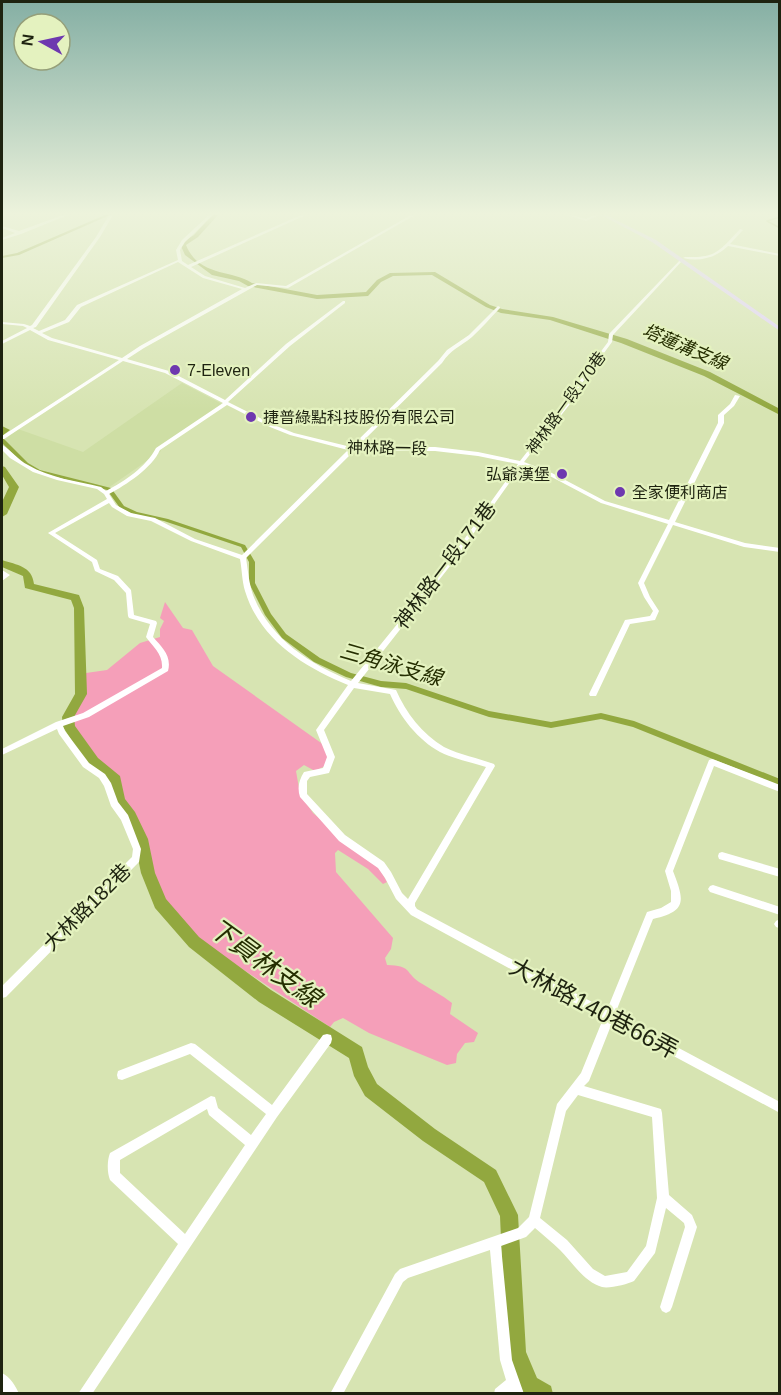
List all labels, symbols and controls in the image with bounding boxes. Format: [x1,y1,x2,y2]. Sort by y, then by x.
north arrow [12,12,72,72]
text: N [18,33,37,47]
water label: 塔蓮溝支線 [640,320,732,375]
street label: 神林路一段170巷 [523,348,609,458]
place label: 7-Eleven [187,362,250,379]
marker: 7-Eleven [168,363,182,377]
place label: 捷普綠點科技股份有限公司 [263,409,455,426]
marker: 捷普綠點科技股份有限公司 [244,410,258,424]
street label: 神林路一段 [347,439,427,457]
place label: 弘爺漢堡 [486,466,550,483]
marker: 弘爺漢堡 [555,467,569,481]
place label: 全家便利商店 [632,484,728,501]
marker: 全家便利商店 [613,485,627,499]
street label: 神林路一段171巷 [390,497,500,633]
water label: 三角泳支線 [337,638,447,690]
street label: 大林路182巷 [39,859,135,955]
water label: 下員林支線 [204,913,329,1015]
street label: 大林路140巷66弄 [505,952,683,1064]

